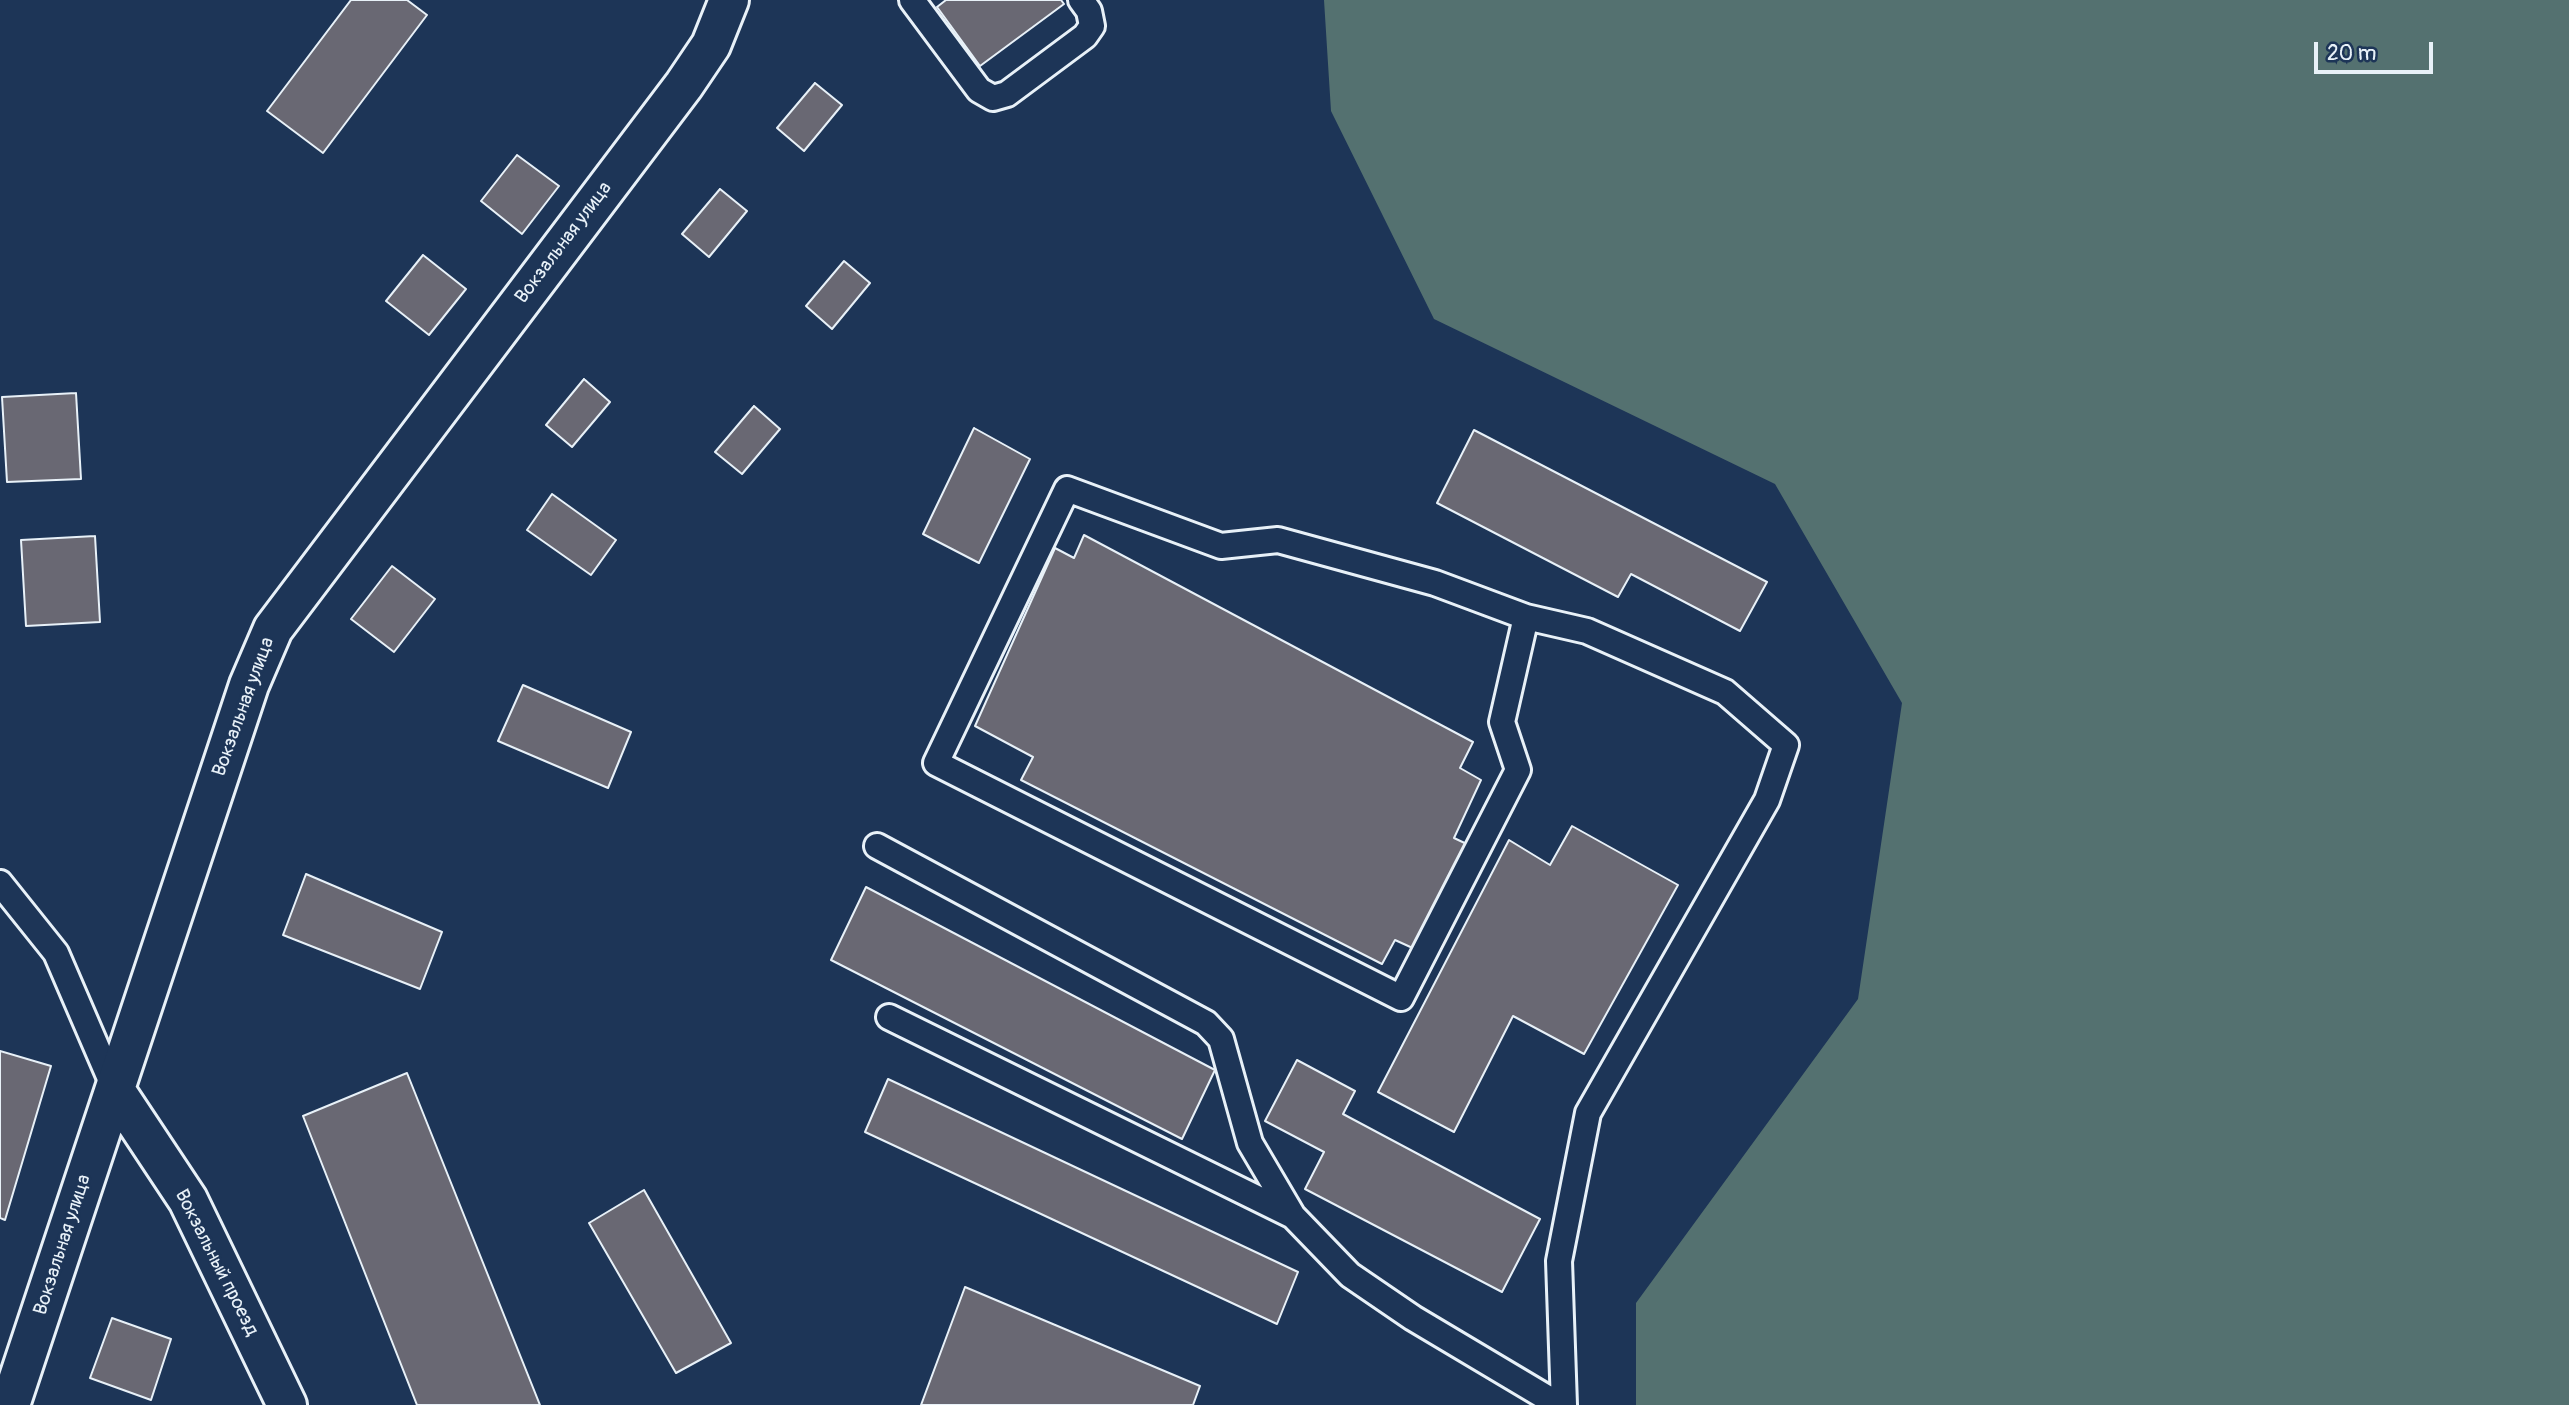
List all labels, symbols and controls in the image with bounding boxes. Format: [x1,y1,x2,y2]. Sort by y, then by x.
scale bar [2317,28,2436,72]
text: 20 m [2327,40,2376,67]
street label: Вокзальная улица [511,178,617,308]
street label: Вокзальная улица [208,634,280,780]
street label: Вокзальная улица [30,1172,96,1318]
street label: Вокзальный проезд [169,1186,263,1340]

